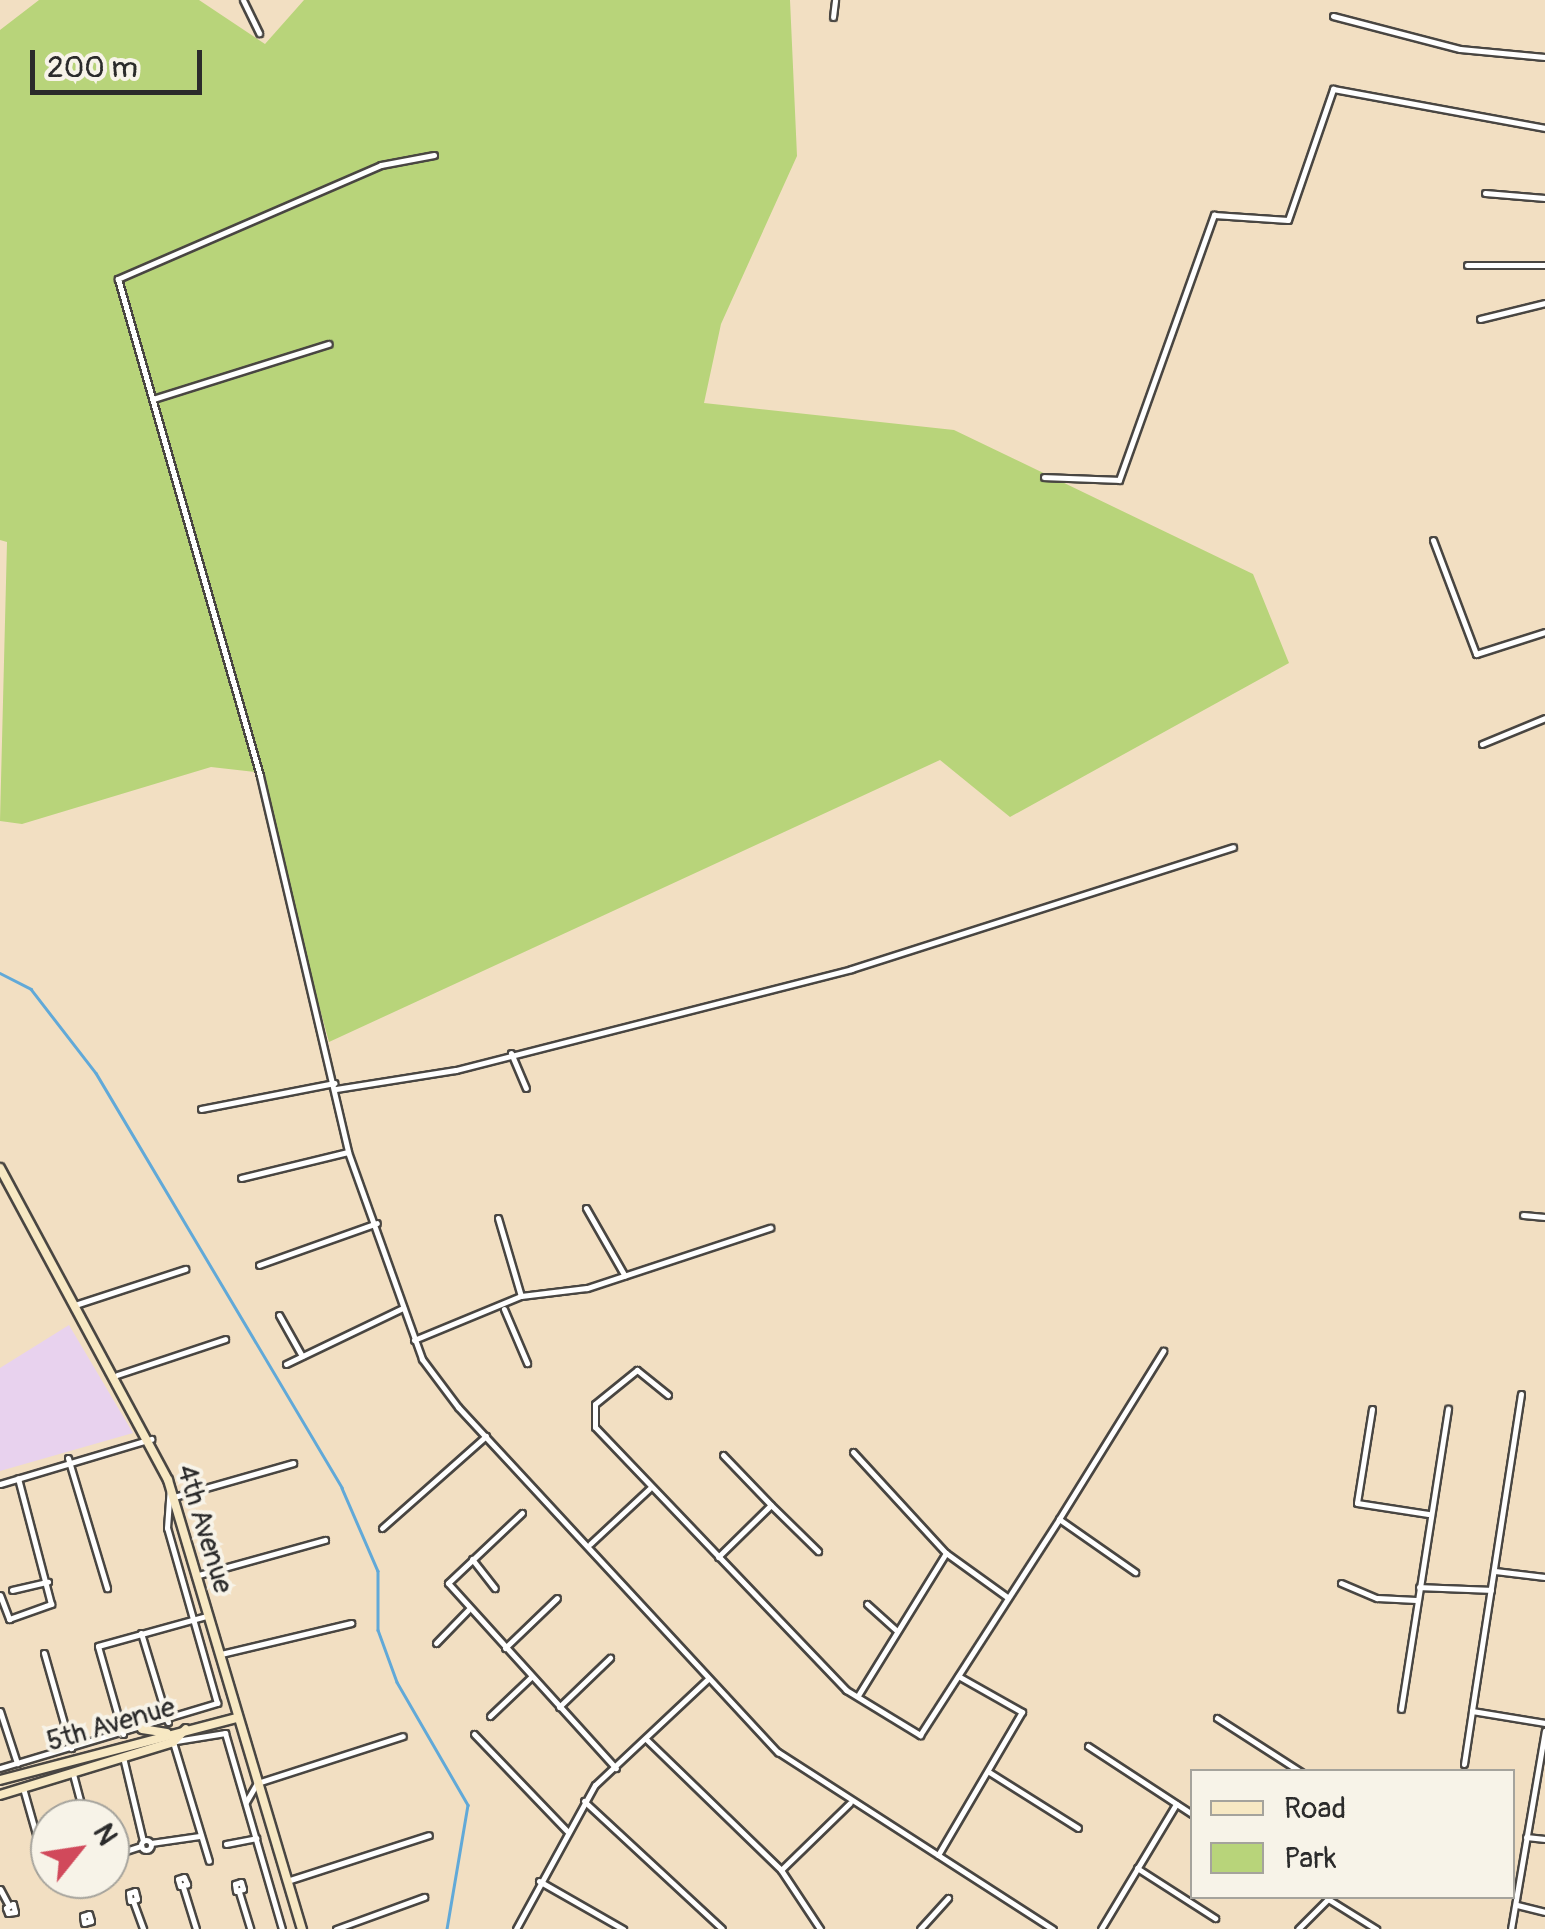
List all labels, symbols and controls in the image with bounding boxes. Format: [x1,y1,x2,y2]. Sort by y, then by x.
scale bar [35,30,208,92]
text: 200 m [47,49,138,86]
street label: 4th Avenue [169,1461,239,1597]
street label: 5th Avenue [43,1691,179,1759]
legend [1190,1769,1515,1899]
text: Road [1284,1790,1346,1827]
north arrow [30,1799,130,1899]
text: N [85,1818,125,1852]
text: Park [1284,1840,1337,1877]

